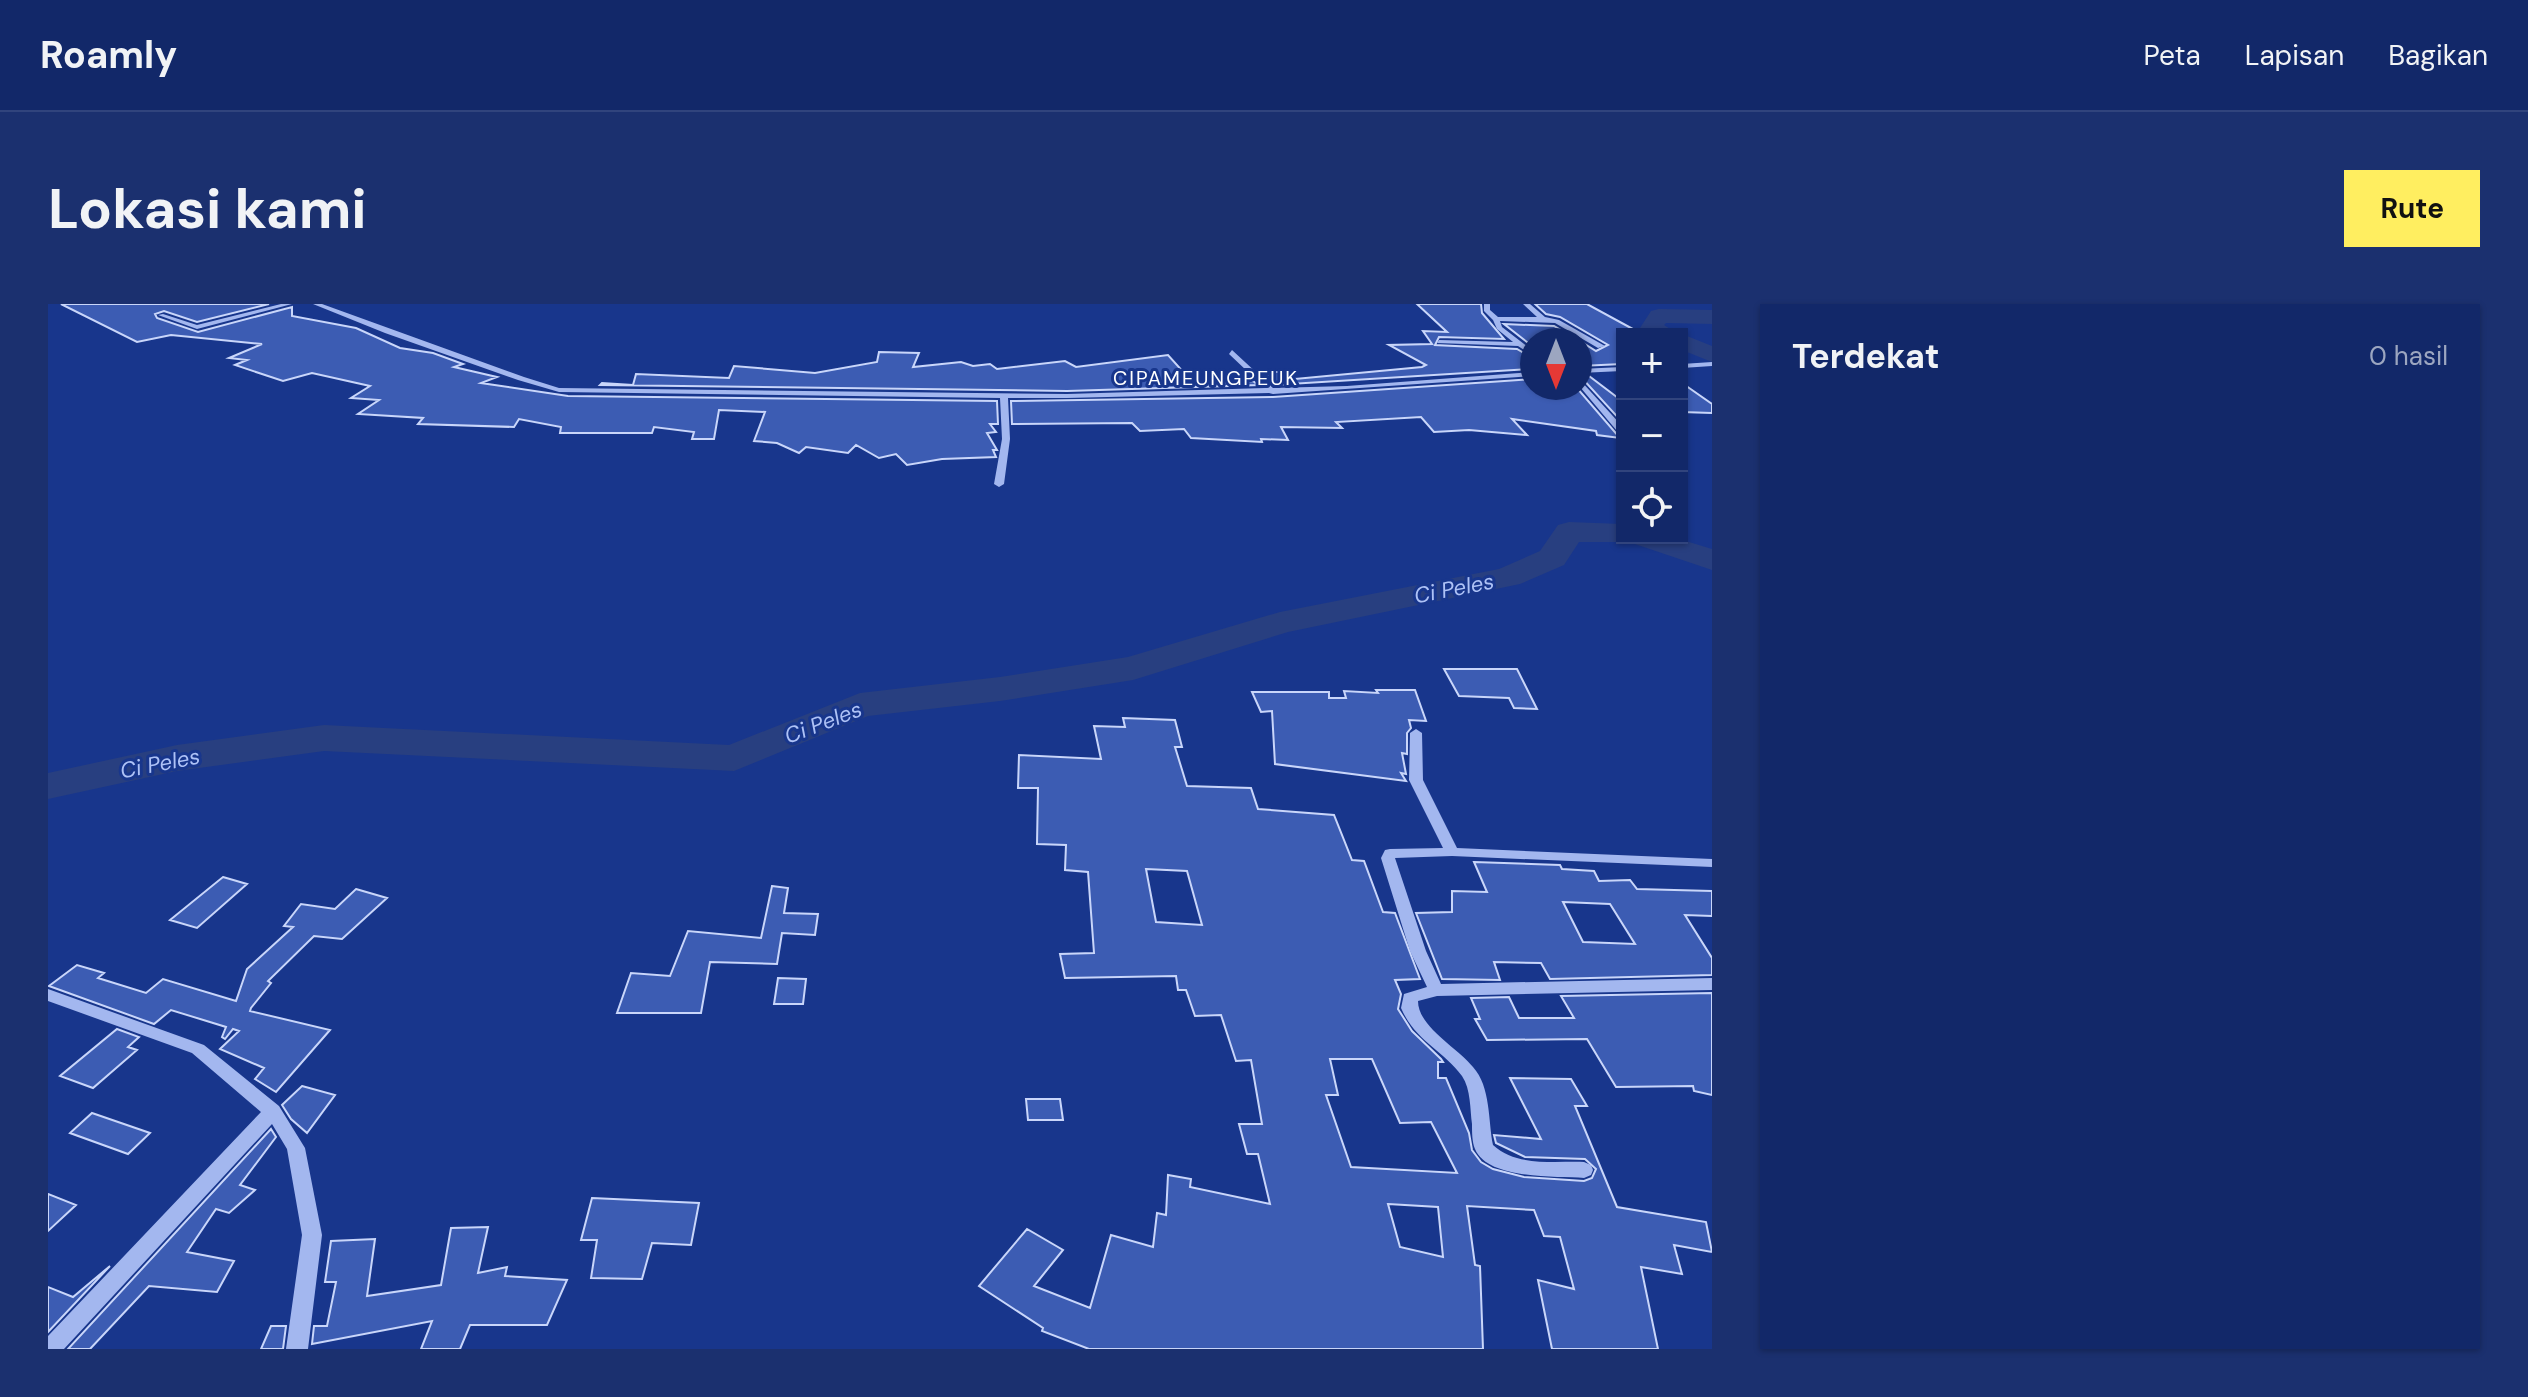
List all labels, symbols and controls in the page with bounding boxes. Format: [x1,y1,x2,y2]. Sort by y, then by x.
text: Roamly [40,30,177,80]
text: Peta [2144,37,2201,74]
text: Lapisan [2245,37,2344,74]
text: Bagikan [2388,37,2488,74]
button: Rute [2344,170,2480,247]
text: Lokasi kami [48,172,367,245]
north arrow [1520,328,1592,400]
map controls [1616,328,1688,544]
button: + [1616,328,1688,400]
text: Terdekat [1792,334,1940,379]
text: 0 hasil [2369,339,2448,373]
district label: CIPAMEUNGPEUK [1113,365,1299,391]
button: − [1616,400,1688,472]
button: locate [1616,472,1688,544]
water label: Ci Peles [1412,567,1497,610]
water label: Ci Peles [780,694,866,750]
water label: Ci Peles [118,742,203,785]

